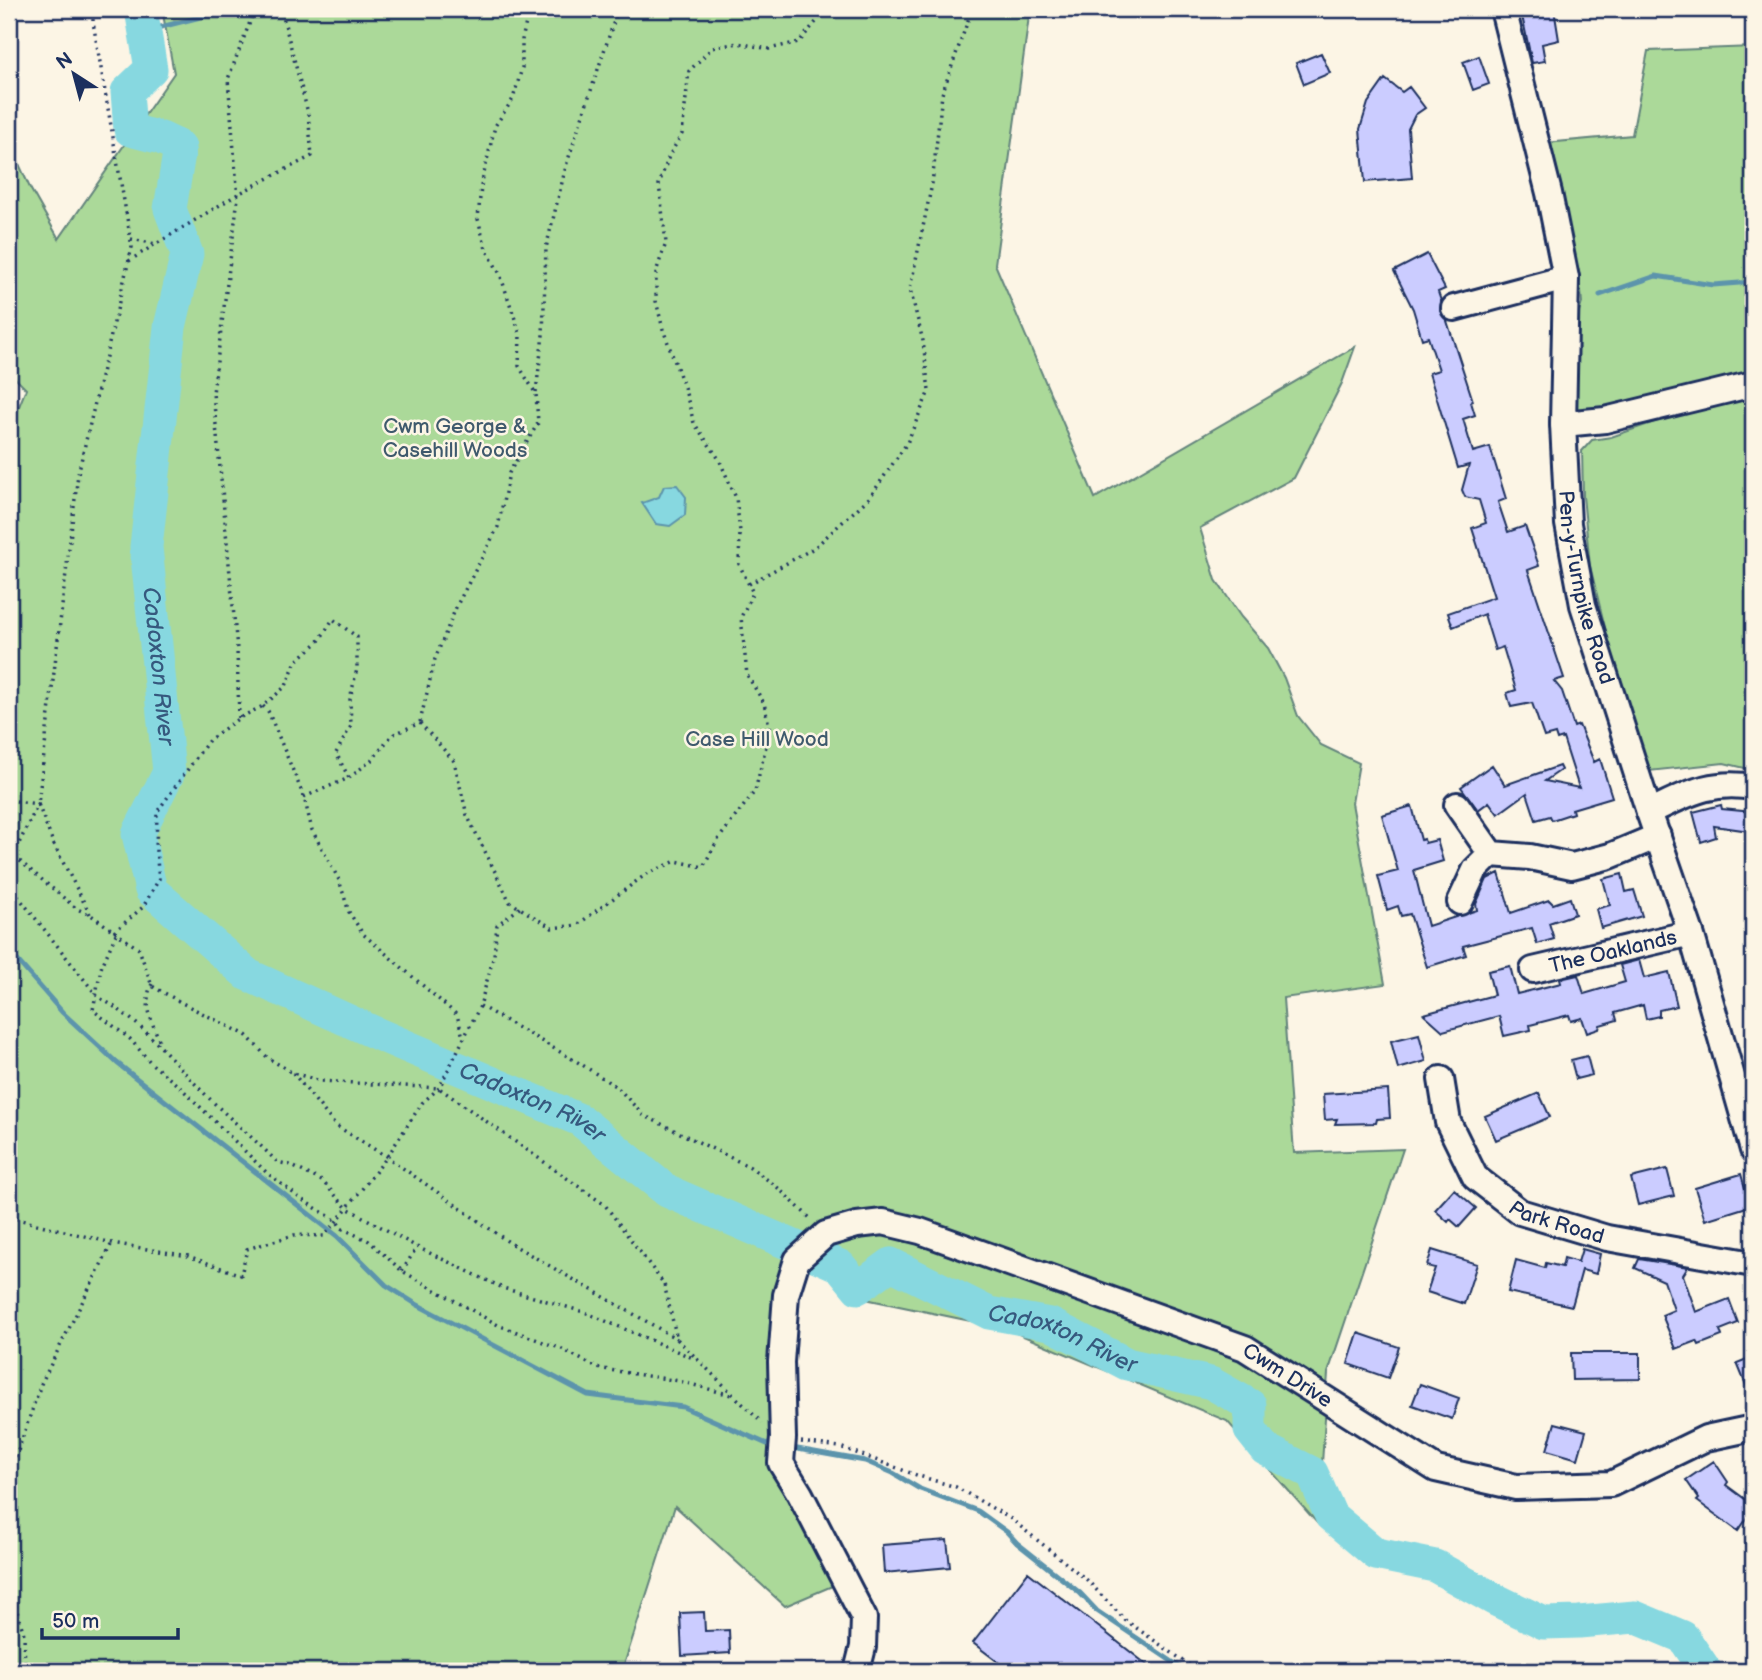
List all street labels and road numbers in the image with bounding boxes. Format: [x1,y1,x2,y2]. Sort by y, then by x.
street label: Pen-y-Turnpike Road [1554,490,1620,687]
street label: The Oaklands [1546,924,1679,978]
street label: Park Road [1504,1195,1607,1249]
street label: Cwm Drive [1238,1337,1337,1413]

